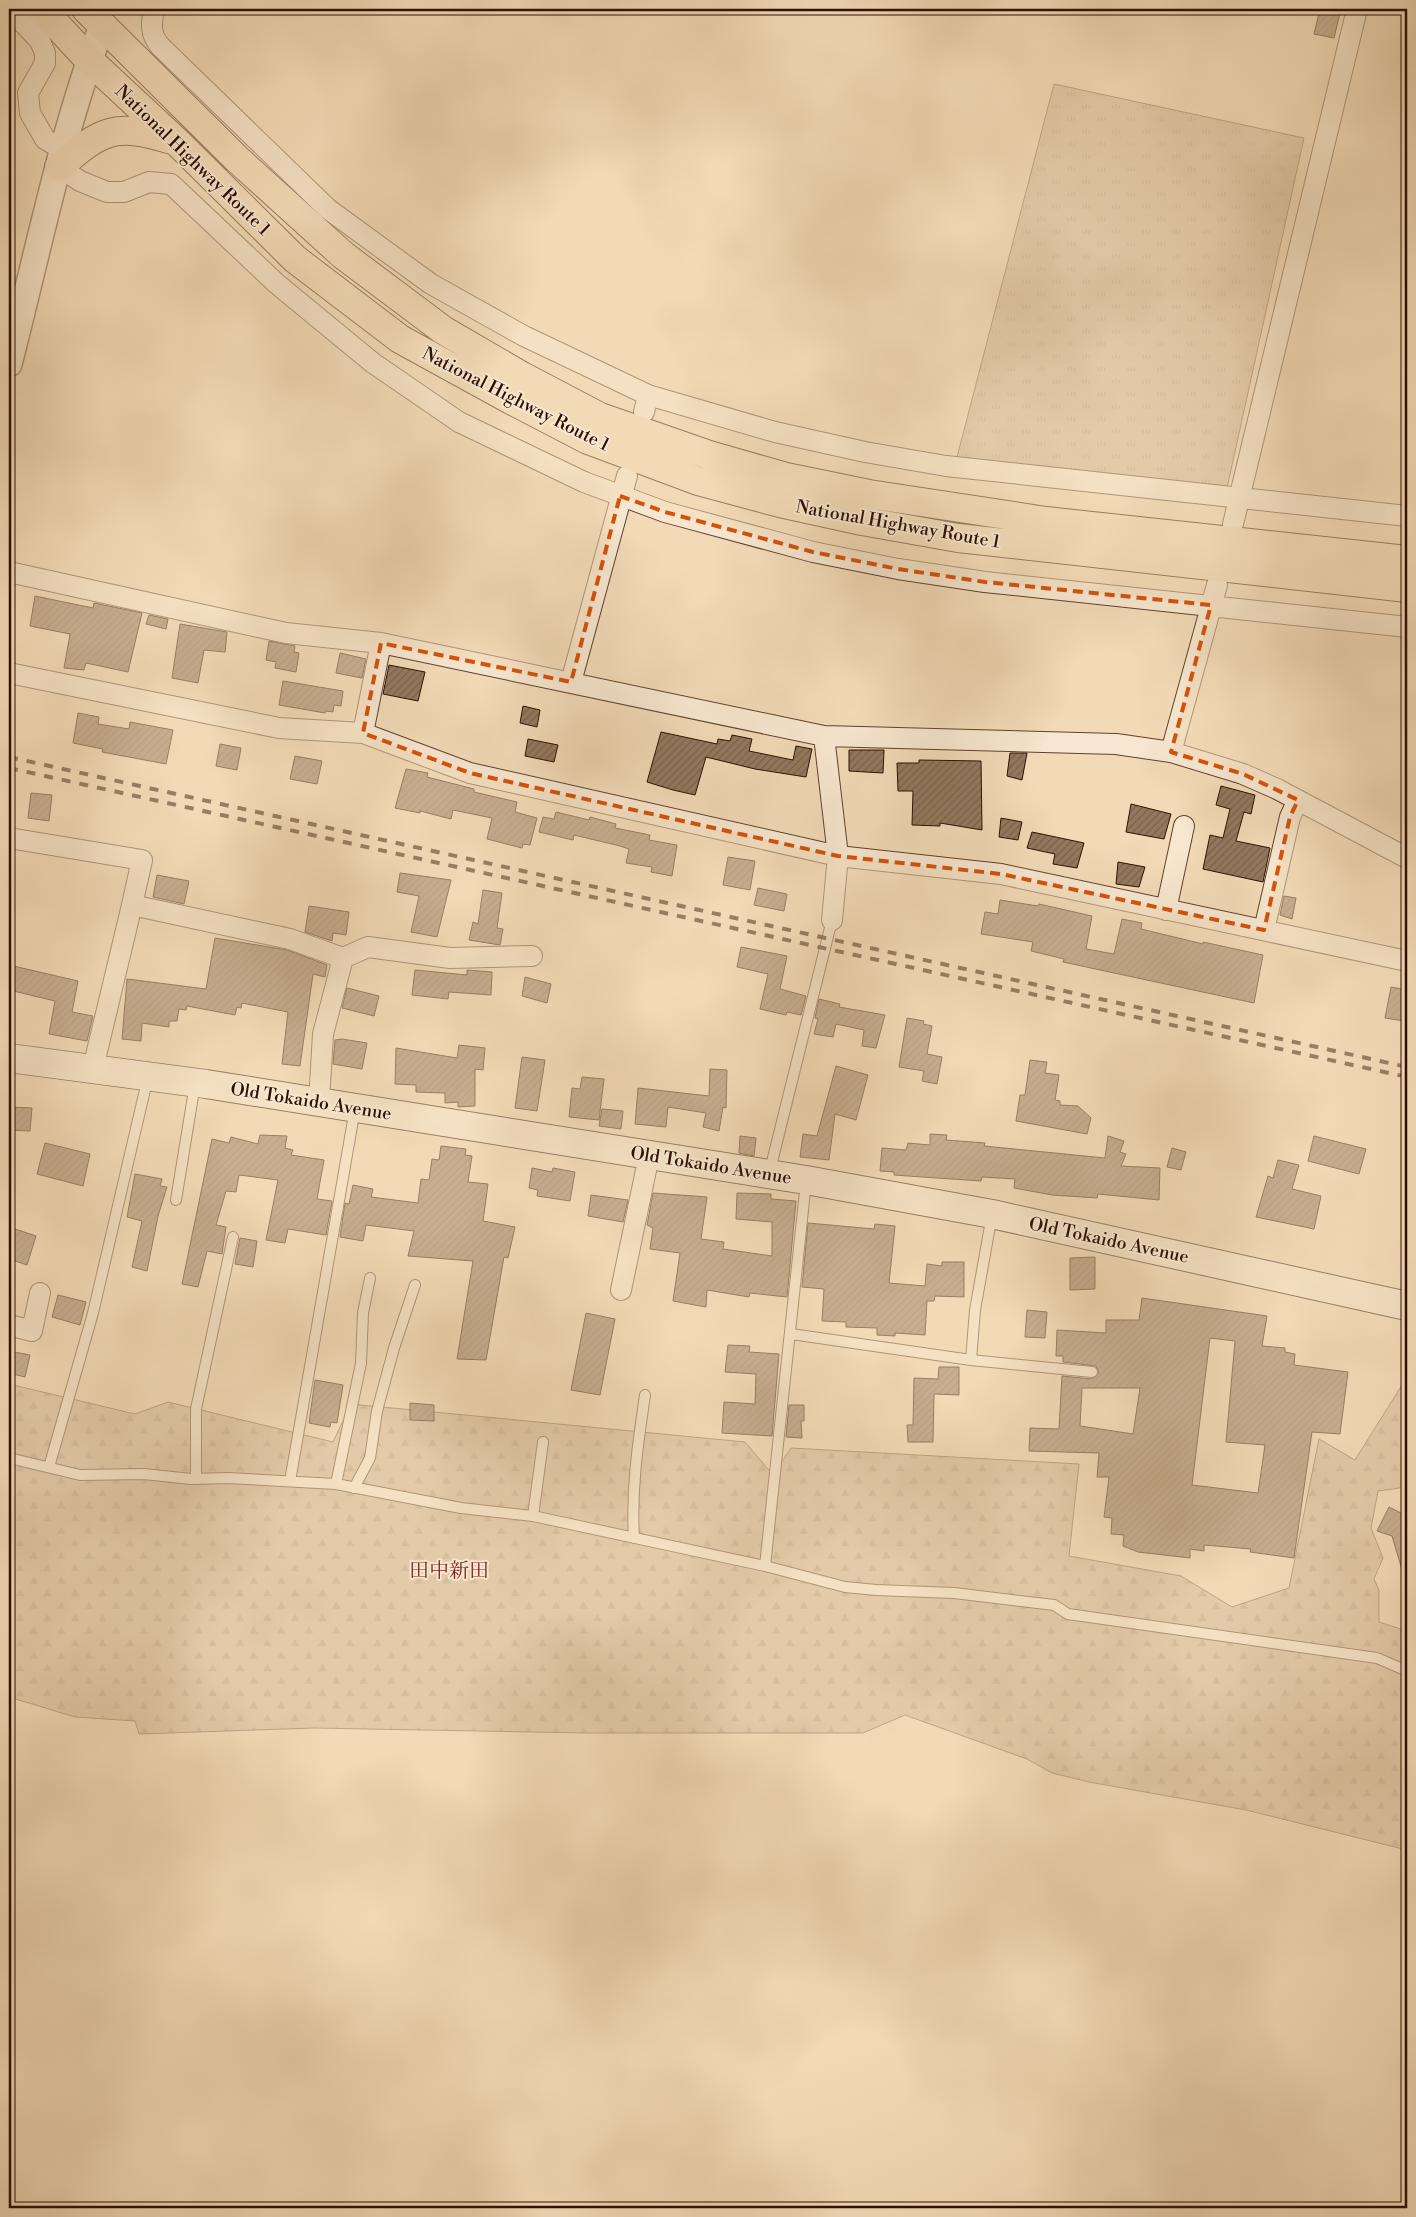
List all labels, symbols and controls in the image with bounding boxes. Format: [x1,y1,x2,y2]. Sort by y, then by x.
street label: National Highway Route 1 [110,80,275,241]
street label: National Highway Route 1 [418,342,614,457]
street label: National Highway Route 1 [794,495,1002,554]
street label: Old Tokaido Avenue [229,1077,393,1126]
street label: Old Tokaido Avenue [629,1141,793,1190]
street label: Old Tokaido Avenue [1027,1212,1191,1269]
district label: 田中新田 [409,1559,489,1584]

